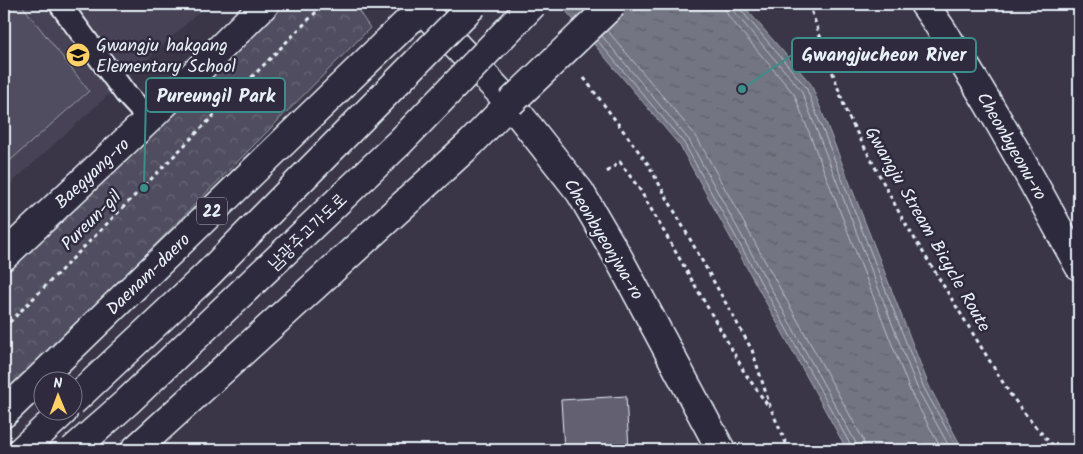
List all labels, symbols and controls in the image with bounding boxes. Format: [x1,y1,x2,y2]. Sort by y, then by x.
place label: Gwangju hakgang Elementary School [96,32,237,82]
callout: Gwangjucheon River [792,38,976,72]
text: Gwangjucheon River [802,41,967,71]
school or university icon: Gwangju hakgang Elementary School [65,42,91,68]
callout: Pureungil Park [146,78,285,112]
text: Pureungil Park [157,82,276,112]
street label: Cheonbyeonu-ro [968,87,1054,206]
street label: Gwangju Stream Bicycle Route [856,122,998,338]
street label: Baegyang-ro [49,131,137,217]
street label: Cheonbyeonjwa-ro [555,173,651,306]
street label: Pureun-gil [55,183,130,258]
street label: 남광주고가도로 [262,186,355,278]
road number: 22 [197,198,227,225]
street label: Daenam-daero [100,227,198,323]
north arrow [32,372,82,422]
text: N [53,373,63,395]

